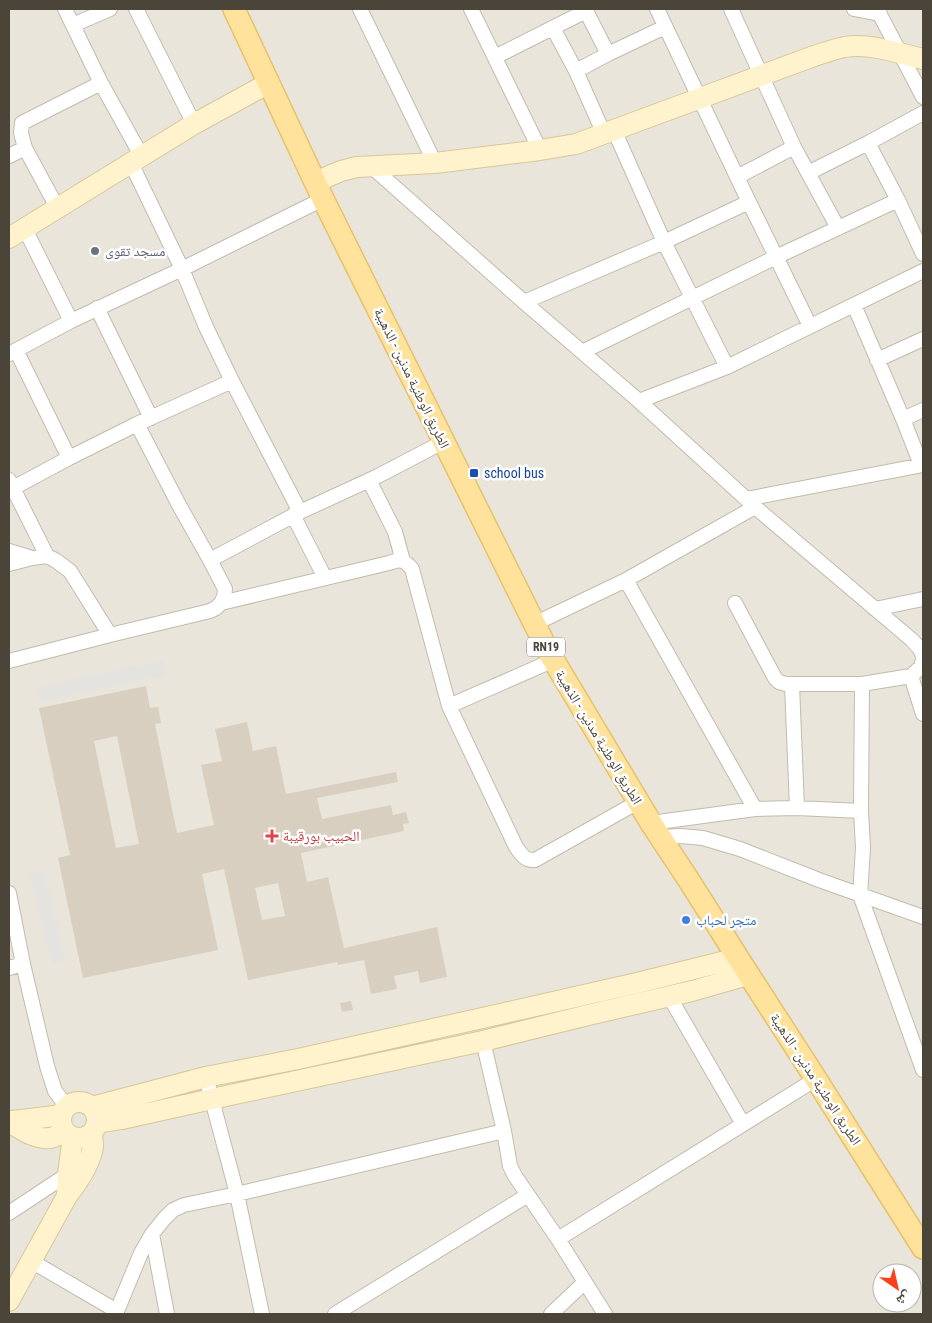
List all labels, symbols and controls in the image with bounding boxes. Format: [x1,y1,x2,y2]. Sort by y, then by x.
place label: مسجد تقوى [105,243,165,260]
marker: مسجد تقوى [89,245,101,257]
street label: الطريق الوطنية مدنين - الذهيبة [369,305,453,452]
place label: school bus [484,465,544,481]
marker: school bus [468,467,480,479]
road number: RN19 [527,638,565,656]
street label: الطريق الوطنية مدنين - الذهيبة [551,667,646,808]
place label: الحبيب بورقيبة [283,828,360,845]
marker: الحبيب بورقيبة [265,829,279,843]
place label: متجر لحباب [696,912,756,929]
marker: متجر لحباب [680,914,692,926]
street label: الطريق الوطنية مدنين - الذهيبة [766,1010,865,1149]
north arrow [872,1263,922,1313]
text: ش [893,1287,915,1310]

